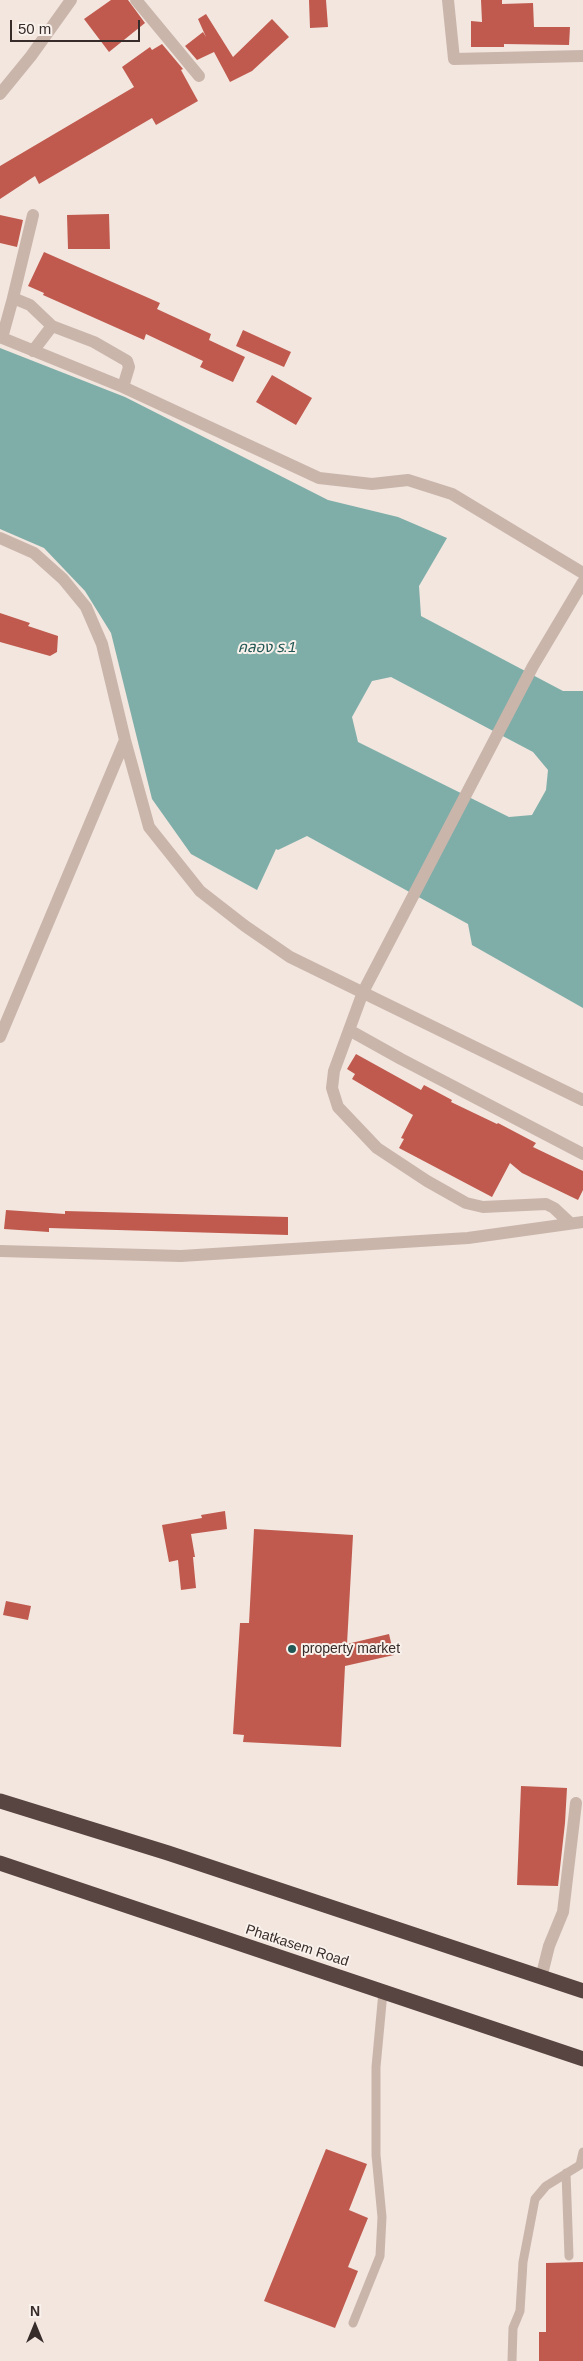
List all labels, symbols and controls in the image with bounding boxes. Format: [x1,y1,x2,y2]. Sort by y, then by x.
scale bar [12,10,142,42]
text: 50 m [18,20,51,37]
water label: คลอง ร.1 [238,639,296,657]
place label: property market [302,1641,400,1657]
marker: property market [286,1643,298,1655]
street label: Phatkasem Road [243,1921,351,1971]
north arrow [10,2301,60,2351]
text: N [30,2303,40,2319]

